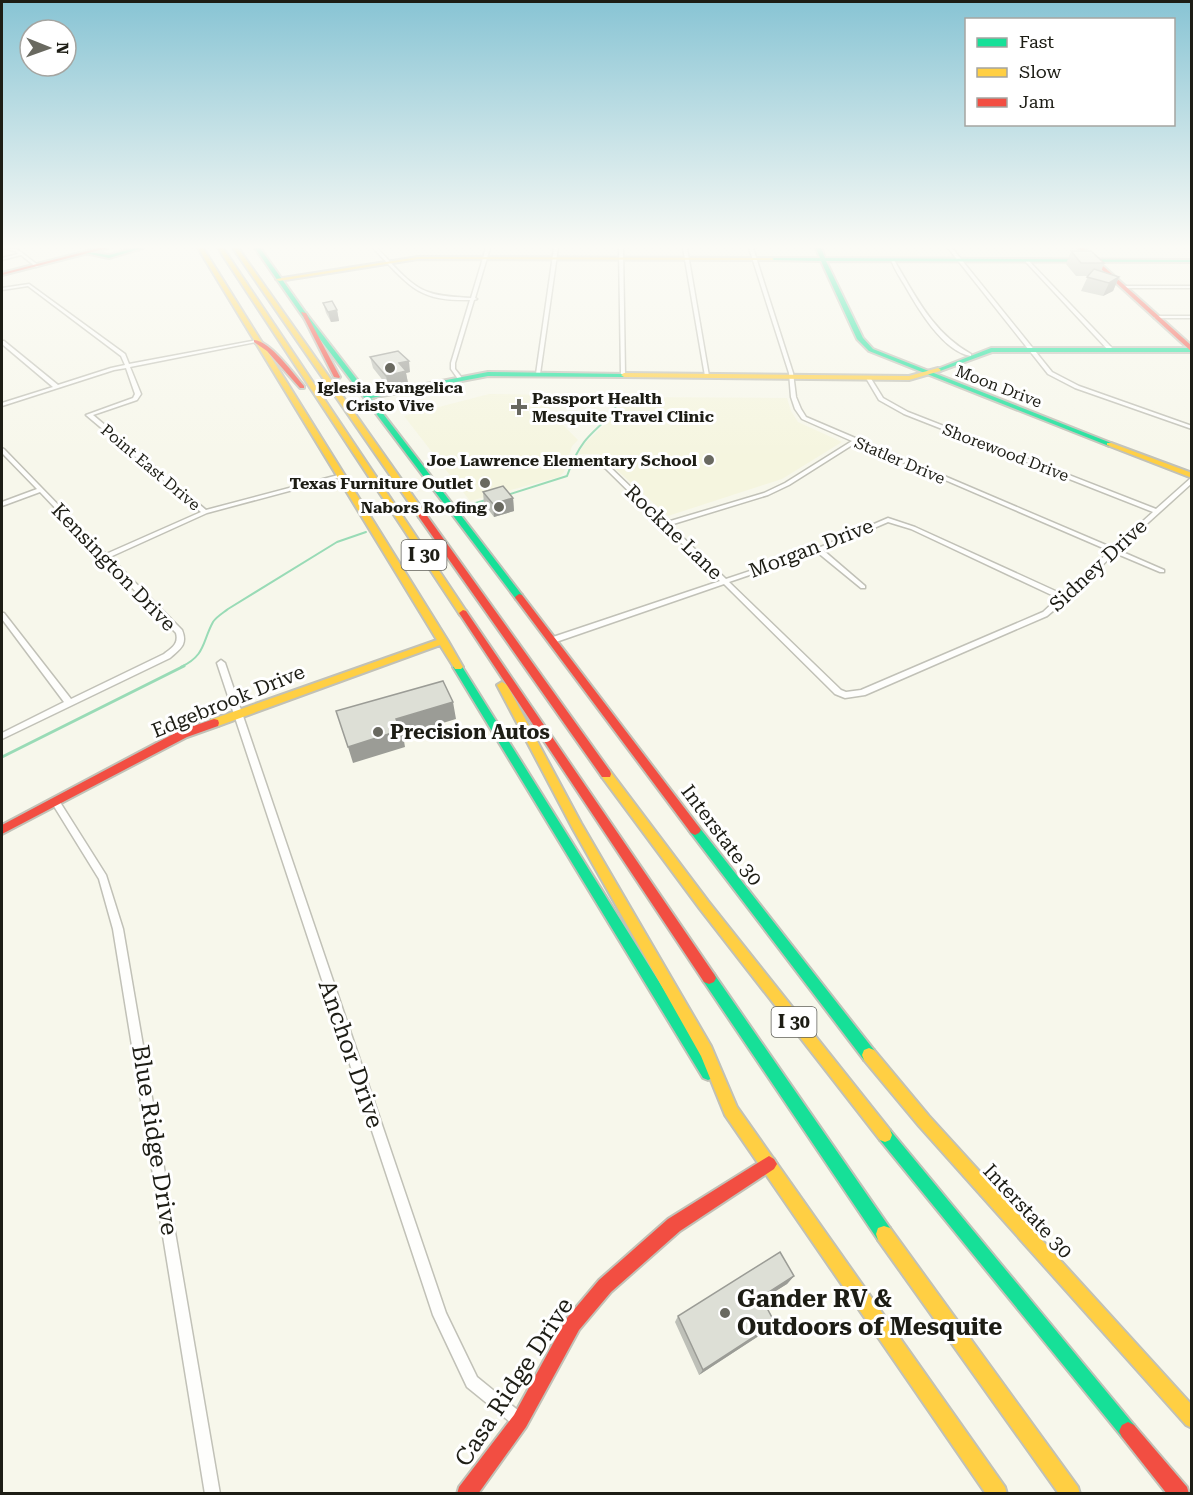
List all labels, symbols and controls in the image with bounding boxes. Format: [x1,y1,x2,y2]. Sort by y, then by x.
north arrow [18,18,78,78]
legend [965,18,1175,126]
text: Fast [1019,31,1054,52]
text: N [53,42,72,55]
text: Slow [1019,61,1061,82]
text: Jam [1019,91,1055,112]
marker: Iglesia Evangelica Cristo Vive [383,361,397,375]
street label: Moon Drive [953,361,1045,412]
place label: Iglesia Evangelica Cristo Vive [317,378,463,415]
place label: Passport Health Mesquite Travel Clinic [532,389,714,426]
marker: Passport Health Mesquite Travel Clinic [510,398,528,416]
street label: Point East Drive [97,420,204,515]
street label: Shorewood Drive [940,420,1072,485]
street label: Statler Drive [852,433,948,488]
place label: Joe Lawrence Elementary School [427,451,698,470]
marker: Joe Lawrence Elementary School [702,453,716,467]
place label: Texas Furniture Outlet [289,474,473,493]
marker: Texas Furniture Outlet [478,476,492,490]
street label: Rockne Lane [620,480,728,584]
street label: Kensington Drive [47,498,181,636]
place label: Nabors Roofing [361,498,487,517]
marker: Nabors Roofing [492,500,506,514]
street label: Morgan Drive [745,513,877,583]
street label: Sidney Drive [1044,514,1152,616]
road number: I 30 [402,540,446,570]
street label: Edgebrook Drive [148,659,308,743]
place label: Precision Autos [390,720,550,744]
marker: Precision Autos [371,725,385,739]
street label: Interstate 30 [676,780,768,890]
street label: Anchor Drive [313,976,389,1132]
road number: I 30 [772,1007,816,1037]
street label: Blue Ridge Drive [126,1043,184,1237]
street label: Interstate 30 [978,1159,1078,1263]
place label: Gander RV & Outdoors of Mesquite [737,1285,1002,1341]
street label: Casa Ridge Drive [449,1292,579,1472]
marker: Gander RV & Outdoors of Mesquite [718,1306,732,1320]

